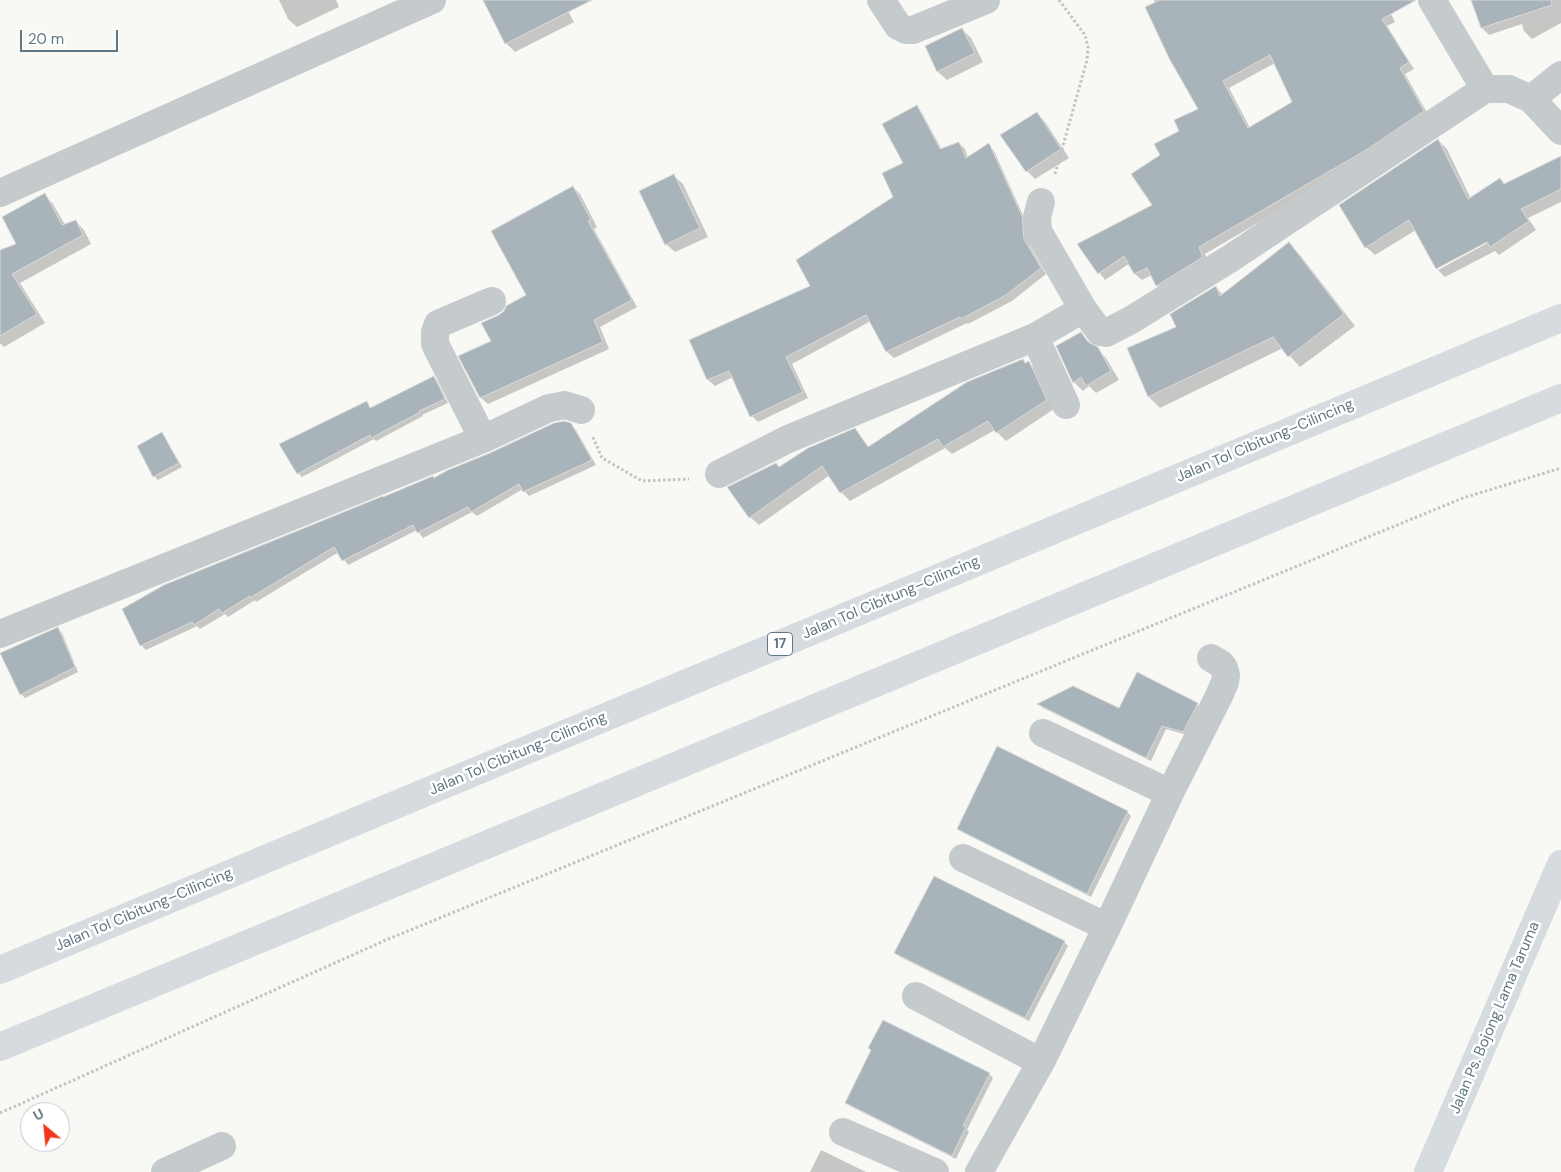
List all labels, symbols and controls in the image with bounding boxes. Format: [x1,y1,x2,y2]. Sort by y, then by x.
scale bar [22,20,120,52]
text: 20 m [28,29,64,49]
street label: Jalan Tol Cibitung–Cilincing [1174,395,1356,487]
street label: Jalan Tol Cibitung–Cilincing [800,552,982,644]
road number: 17 [768,633,792,656]
street label: Jalan Tol Cibitung–Cilincing [427,708,609,800]
street label: Jalan Tol Cibitung–Cilincing [53,864,235,956]
street label: Jalan Ps. Bojong Lama Taruma [1446,919,1544,1117]
north arrow [20,1102,70,1152]
text: U [30,1104,47,1125]

